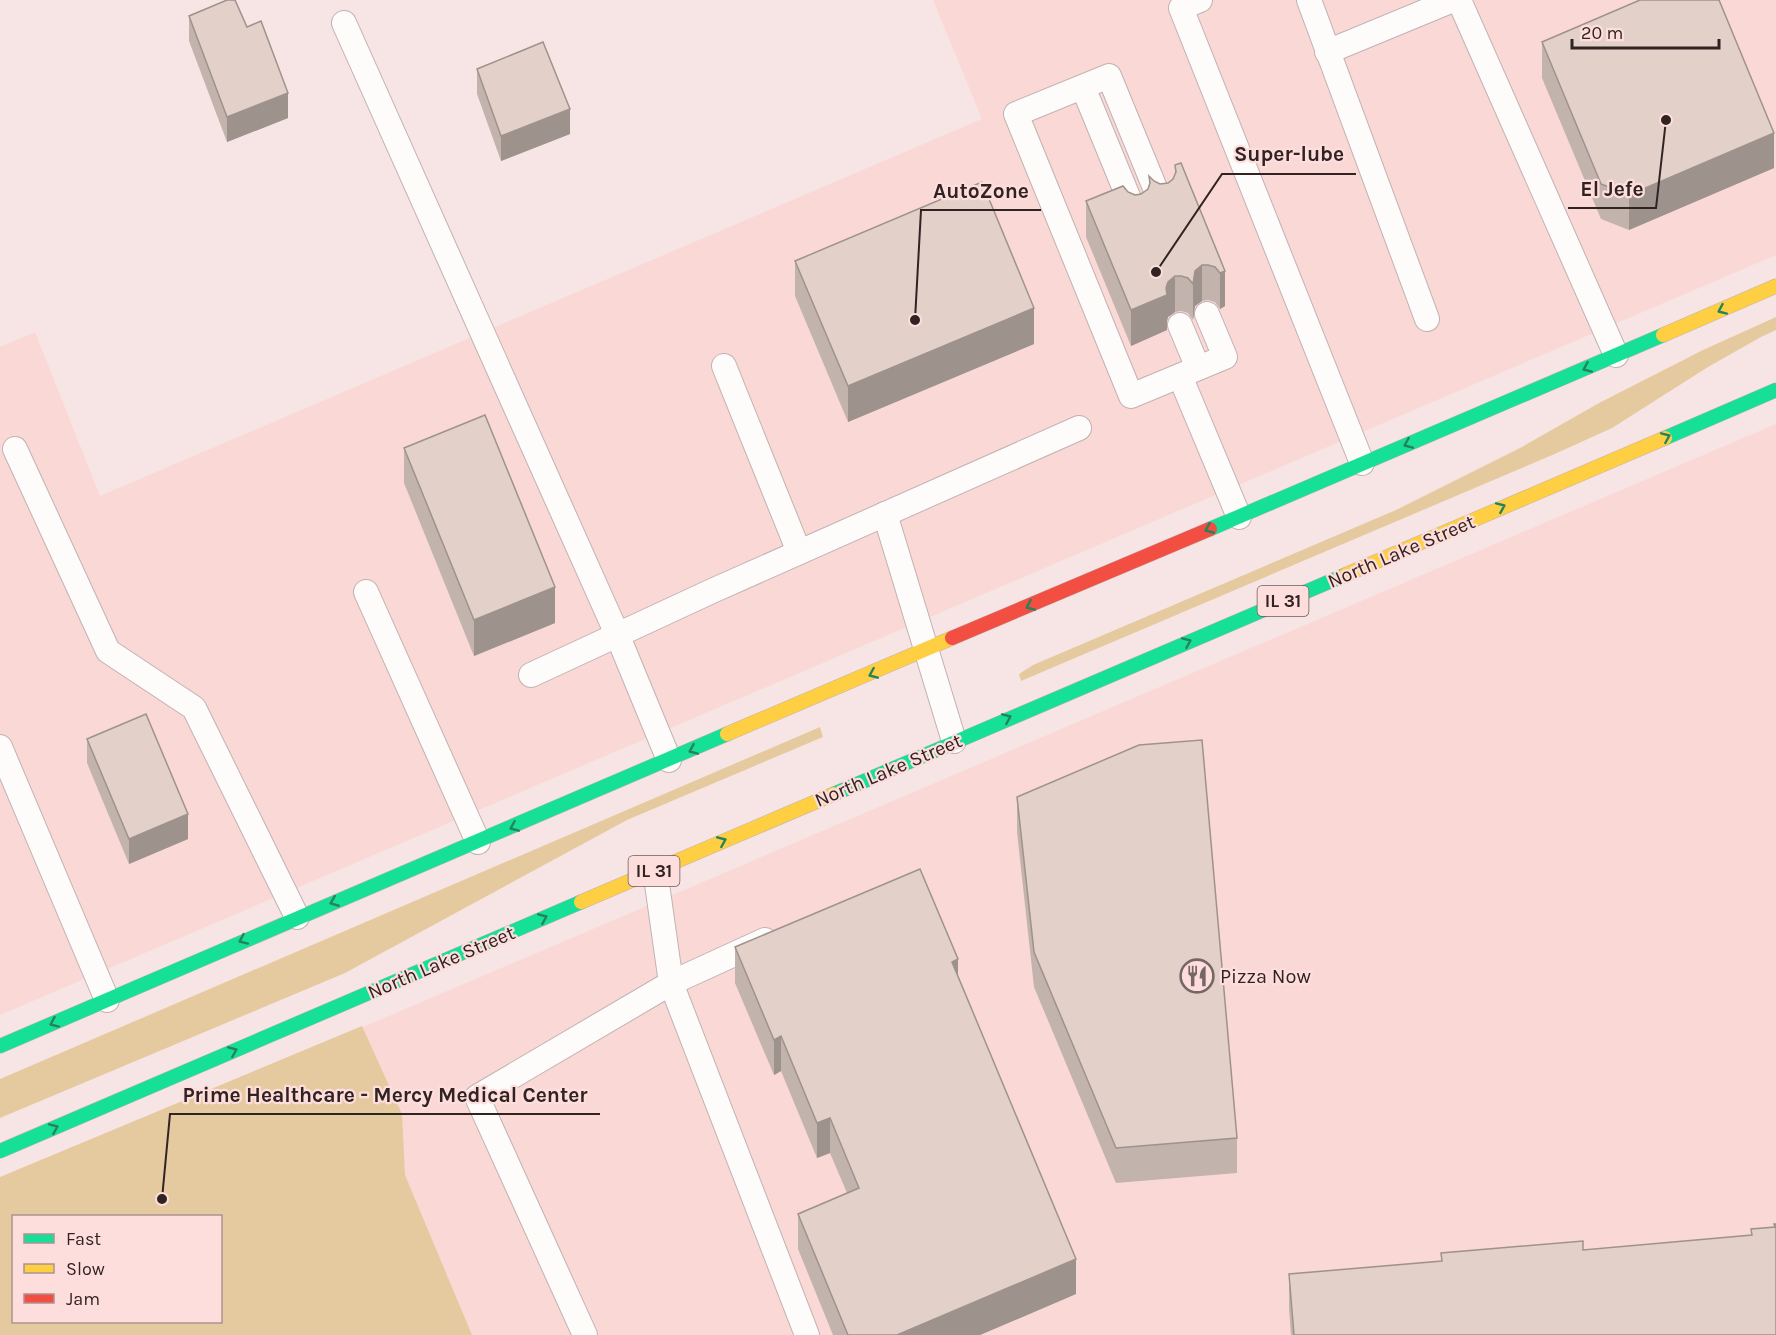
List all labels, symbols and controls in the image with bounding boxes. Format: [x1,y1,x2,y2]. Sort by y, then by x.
scale bar [1572,12,1719,50]
text: 20 m [1581,22,1623,44]
callout: Super-lube [1222,135,1356,174]
text: Super-lube [1234,142,1344,166]
callout: El Jefe [1568,169,1656,208]
callout: AutoZone [921,171,1041,210]
text: El Jefe [1580,177,1644,201]
text: AutoZone [933,179,1029,203]
one-way arrow [1718,303,1729,315]
one-way arrow [1583,361,1594,373]
one-way arrow [1659,432,1670,444]
one-way arrow [1403,437,1414,449]
one-way arrow [1495,503,1506,515]
street label: North Lake Street [1324,510,1479,593]
one-way arrow [1205,522,1216,534]
road number: IL 31 [1258,586,1308,616]
one-way arrow [1026,599,1037,611]
one-way arrow [1181,637,1192,649]
one-way arrow [868,667,879,679]
one-way arrow [1001,713,1012,725]
street label: North Lake Street [811,729,966,812]
one-way arrow [688,743,699,755]
one-way arrow [509,820,520,832]
one-way arrow [716,837,727,849]
road number: IL 31 [628,856,680,886]
one-way arrow [329,895,340,907]
one-way arrow [537,914,548,926]
street label: North Lake Street [364,921,519,1004]
one-way arrow [238,933,249,945]
restaurant icon: Pizza Now [1179,958,1215,994]
place label: Pizza Now [1220,965,1311,988]
one-way arrow [49,1016,60,1028]
one-way arrow [227,1046,238,1058]
callout: Prime Healthcare - Mercy Medical Center [170,1075,600,1114]
text: Prime Healthcare - Mercy Medical Center [182,1083,588,1107]
one-way arrow [48,1123,59,1135]
legend [12,1215,222,1323]
text: Fast [66,1228,101,1250]
text: Slow [66,1258,105,1280]
text: Jam [66,1288,100,1310]

